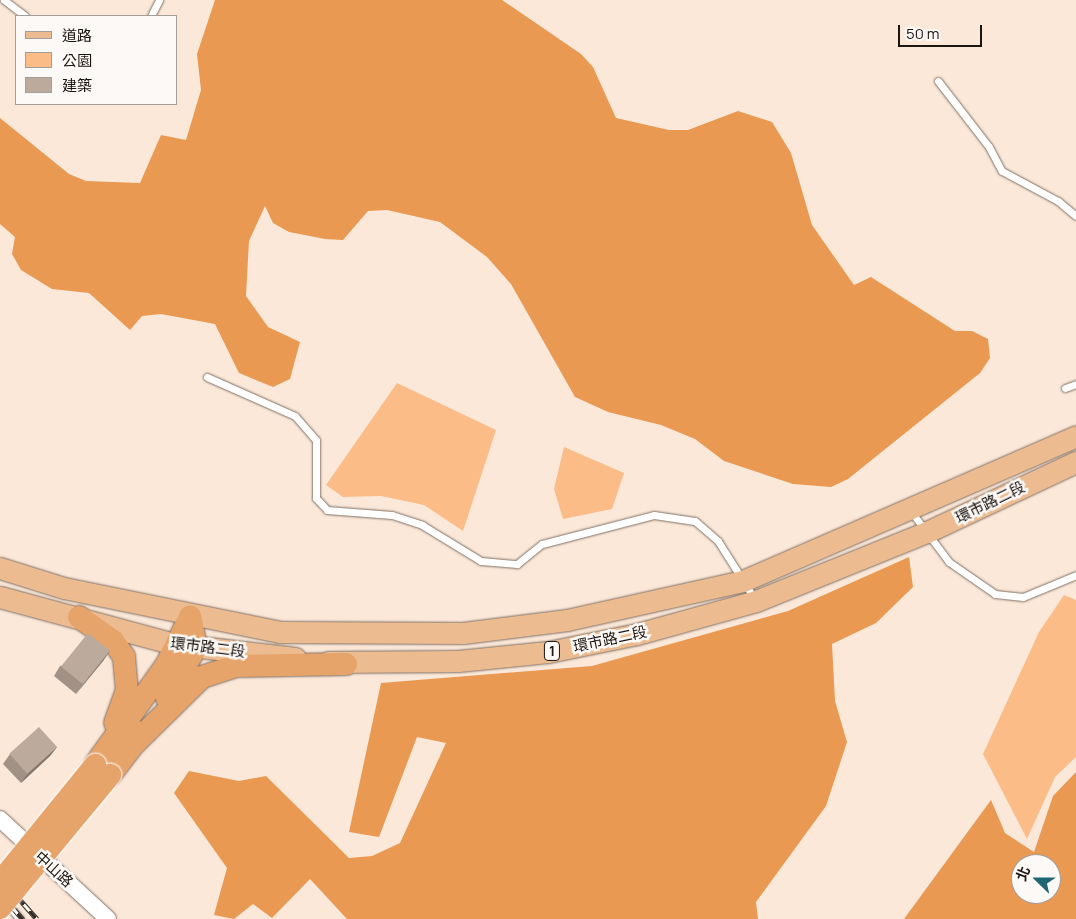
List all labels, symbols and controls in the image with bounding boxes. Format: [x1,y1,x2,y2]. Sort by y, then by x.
legend [15,15,178,105]
scale bar [901,15,985,47]
text: 50 m [906,23,940,44]
text: 道路 [62,25,92,46]
text: 公園 [62,50,92,71]
text: 建築 [62,75,92,96]
street label: 環市路二段 [952,477,1028,527]
street label: 環市路二段 [571,622,649,656]
street label: 環市路二段 [170,633,246,661]
road number: 1 [543,640,561,662]
street label: 中山路 [31,847,77,891]
north arrow [1011,854,1061,904]
text: 北 [1011,864,1034,884]

